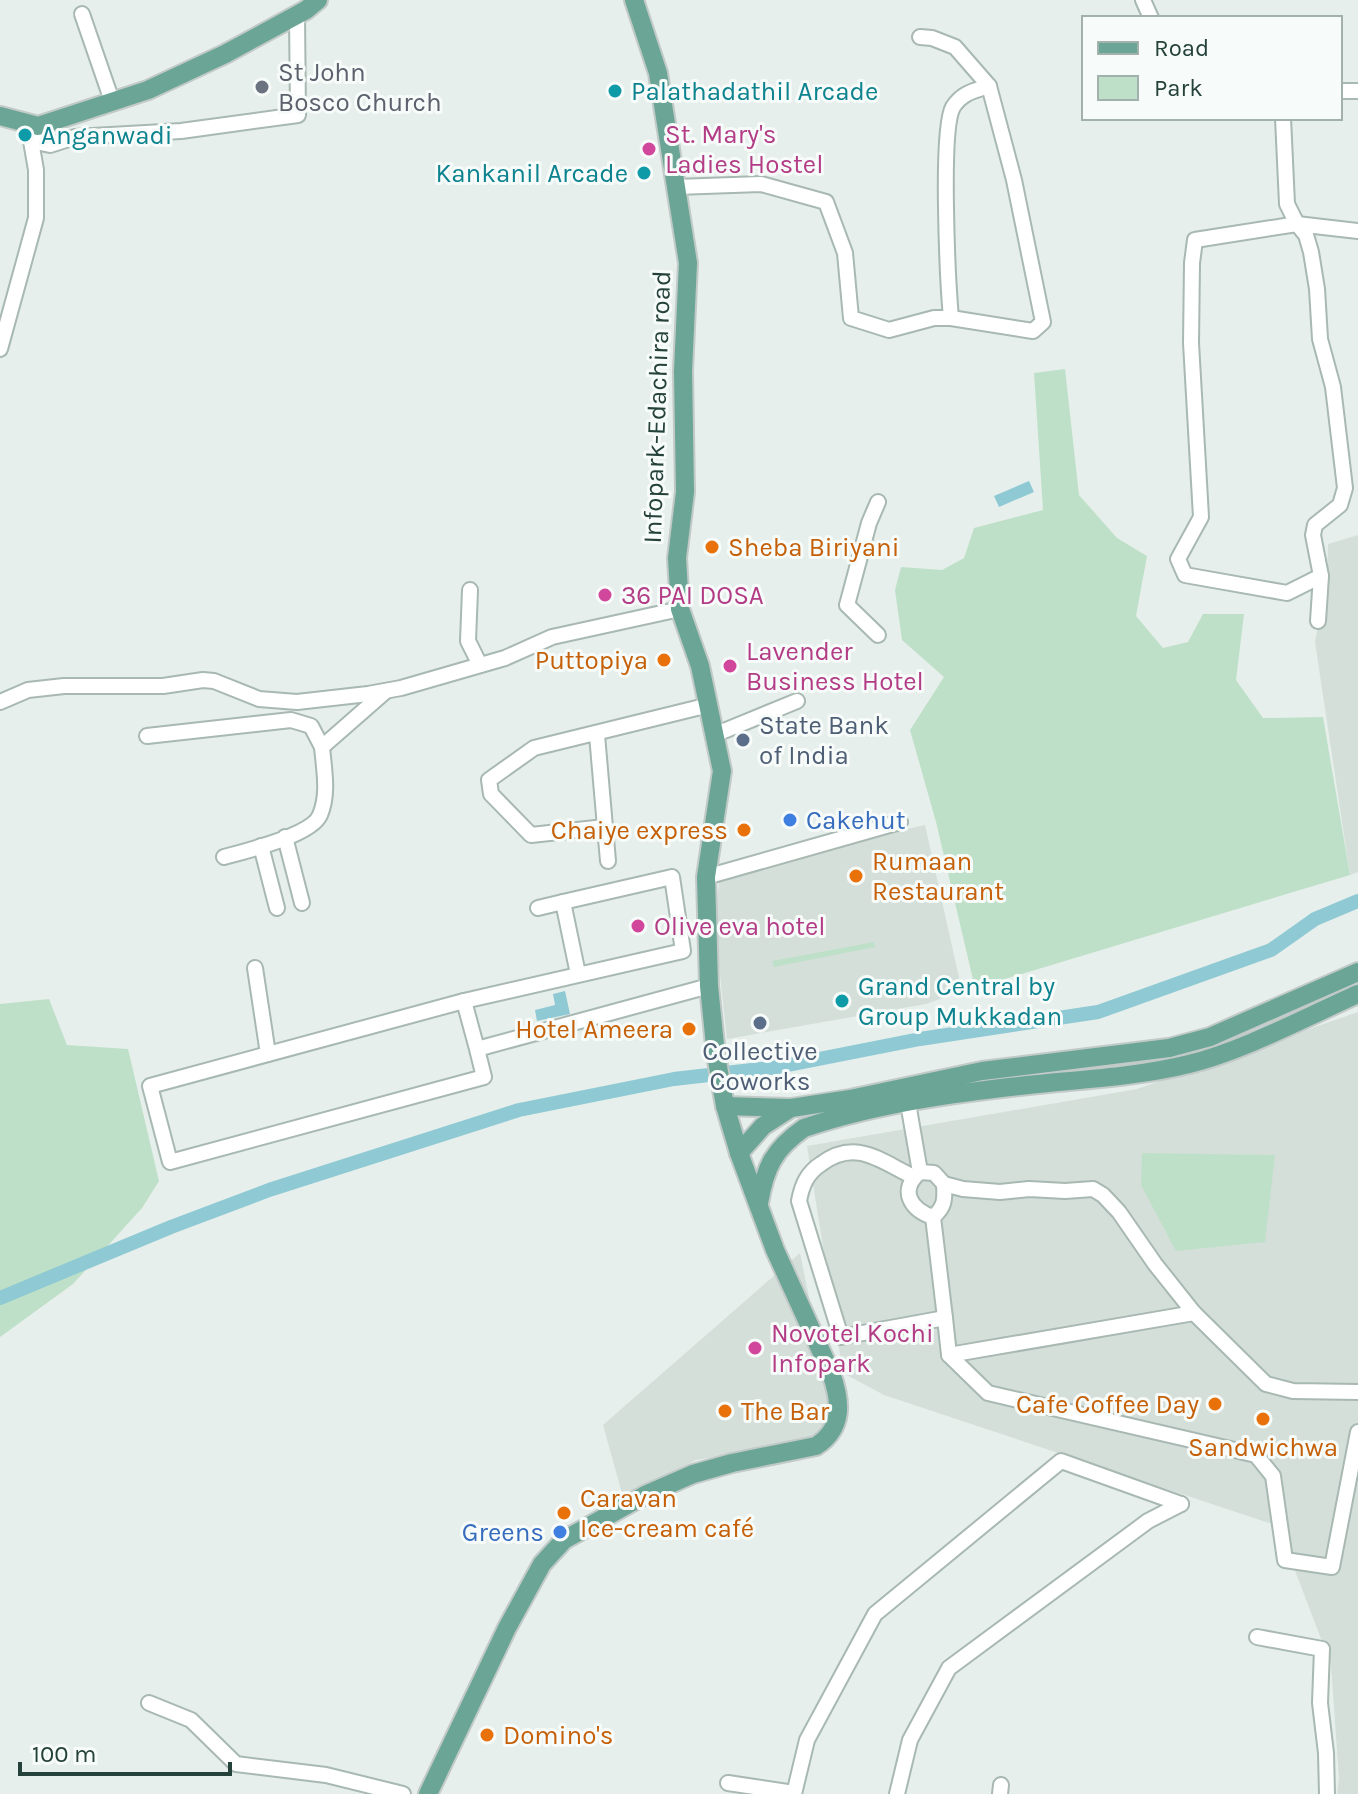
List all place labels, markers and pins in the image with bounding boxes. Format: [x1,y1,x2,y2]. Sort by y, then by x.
place label: St John Bosco Church [278,57,442,118]
place label: Palathadathil Arcade [631,76,878,107]
marker: St John Bosco Church [253,78,271,96]
marker: Palathadathil Arcade [606,82,624,100]
place label: St. Mary's Ladies Hostel [665,119,823,180]
place label: Anganwadi [41,120,173,151]
marker: Anganwadi [16,126,34,144]
marker: St. Mary's Ladies Hostel [640,140,658,158]
place label: Kankanil Arcade [436,158,628,189]
marker: Kankanil Arcade [635,164,653,182]
place label: Sheba Biriyani [728,532,900,563]
marker: Sheba Biriyani [703,538,721,556]
place label: 36 PAI DOSA [621,580,764,611]
marker: 36 PAI DOSA [596,586,614,604]
place label: Lavender Business Hotel [746,636,924,697]
place label: Puttopiya [535,645,648,676]
marker: Puttopiya [655,651,673,669]
marker: Lavender Business Hotel [721,657,739,675]
place label: State Bank of India [759,710,889,771]
marker: State Bank of India [734,731,752,749]
place label: Cakehut [806,805,906,836]
marker: Cakehut [781,811,799,829]
place label: Chaiye express [551,815,728,846]
marker: Chaiye express [735,821,753,839]
place label: Rumaan Restaurant [872,846,1004,907]
marker: Rumaan Restaurant [847,867,865,885]
place label: Olive eva hotel [654,911,826,942]
marker: Olive eva hotel [629,917,647,935]
place label: Grand Central by Group Mukkadan [858,971,1062,1032]
marker: Grand Central by Group Mukkadan [833,992,851,1010]
place label: Hotel Ameera [515,1014,673,1045]
marker: Collective Coworks [751,1014,769,1032]
marker: Hotel Ameera [680,1020,698,1038]
place label: Collective Coworks [702,1036,818,1097]
place label: Novotel Kochi Infopark [771,1318,934,1379]
marker: Novotel Kochi Infopark [746,1339,764,1357]
place label: Cafe Coffee Day [1016,1389,1199,1420]
marker: Cafe Coffee Day [1206,1395,1224,1413]
place label: The Bar [741,1396,830,1427]
marker: The Bar [716,1402,734,1420]
marker: Sandwichwa [1254,1410,1272,1428]
place label: Sandwichwa [1188,1432,1338,1463]
place label: Caravan Ice-cream café [580,1483,754,1544]
marker: Caravan Ice-cream café [555,1504,573,1522]
place label: Greens [462,1517,544,1548]
marker: Greens [551,1523,569,1541]
place label: Domino's [503,1720,614,1751]
marker: Domino's [478,1726,496,1744]

